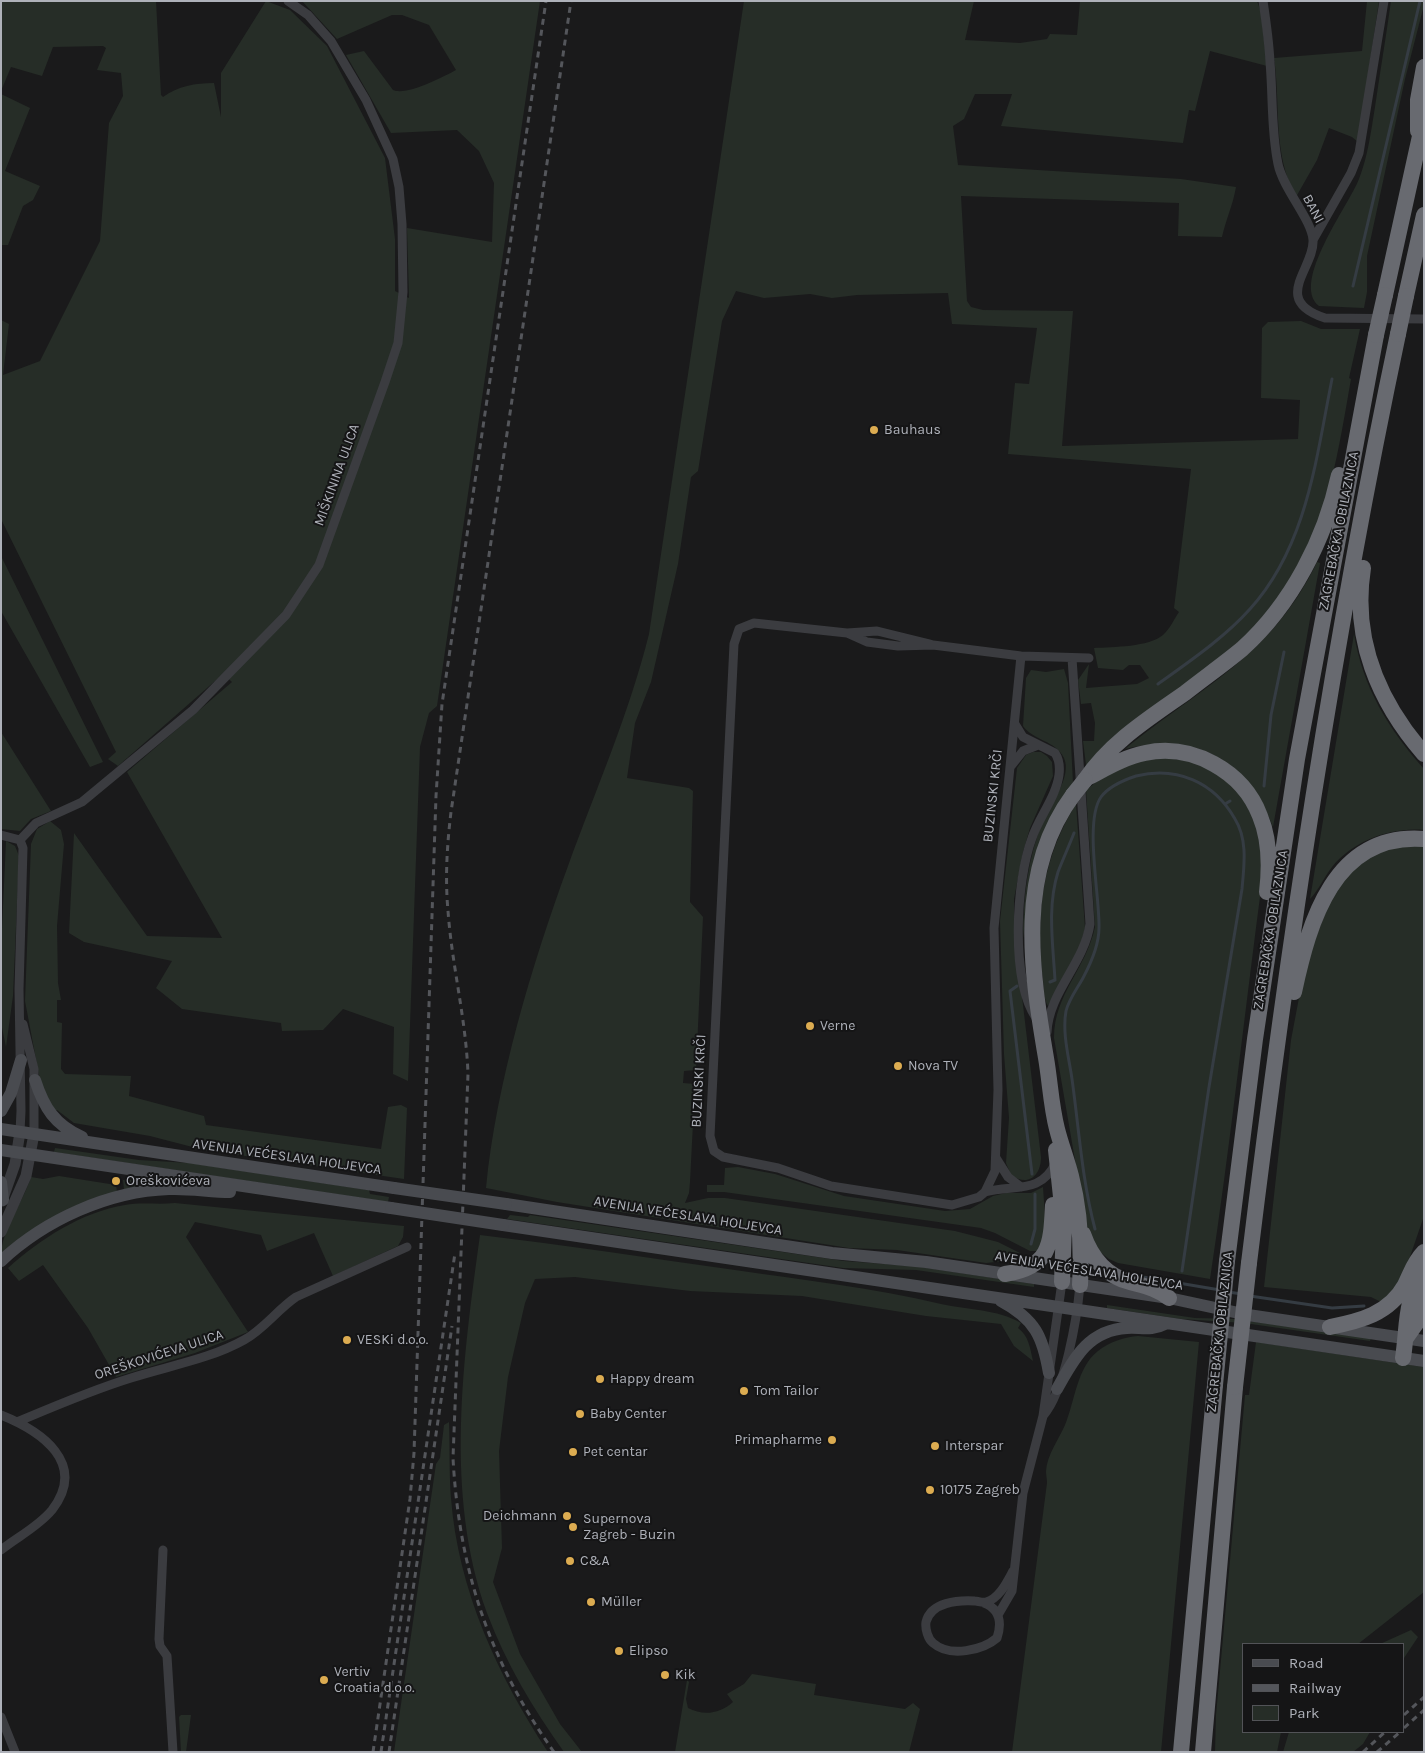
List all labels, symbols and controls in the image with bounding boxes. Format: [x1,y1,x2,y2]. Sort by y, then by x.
street label: BANI [1298,192,1328,226]
street label: MIŠKININA ULICA [311,422,363,528]
place label: Bauhaus [884,422,941,438]
marker: Bauhaus [868,424,880,436]
street label: ZAGREBAČKA OBILAZNICA [1315,450,1363,612]
street label: BUZINSKI KRČI [980,749,1006,843]
street label: ZAGREBAČKA OBILAZNICA [1250,849,1292,1011]
place label: Verne [820,1018,855,1034]
marker: Verne [804,1020,816,1032]
street label: BUZINSKI KRČI [688,1034,710,1128]
place label: Nova TV [908,1058,958,1074]
marker: Nova TV [892,1060,904,1072]
street label: AVENIJA VEĆESLAVA HOLJEVCA [191,1135,383,1179]
place label: Oreškovićeva [126,1173,211,1189]
marker: Oreškovićeva [110,1175,122,1187]
street label: AVENIJA VEĆESLAVA HOLJEVCA [593,1193,783,1239]
street label: AVENIJA VEĆESLAVA HOLJEVCA [994,1248,1184,1294]
street label: ZAGREBAČKA OBILAZNICA [1203,1251,1237,1413]
street label: OREŠKOVIĆEVA ULICA [92,1326,226,1384]
place label: VESKi d.o.o. [357,1332,428,1348]
marker: VESKi d.o.o. [341,1334,353,1346]
place label: Happy dream [610,1371,695,1387]
marker: Happy dream [594,1373,606,1385]
place label: Tom Tailor [754,1383,818,1399]
marker: Tom Tailor [738,1385,750,1397]
place label: Baby Center [590,1406,666,1422]
marker: Baby Center [574,1408,586,1420]
place label: Primapharme [735,1432,822,1448]
marker: Primapharme [826,1434,838,1446]
place label: Interspar [945,1438,1003,1454]
marker: Interspar [929,1440,941,1452]
place label: Pet centar [583,1444,647,1460]
marker: Pet centar [567,1446,579,1458]
place label: 10175 Zagreb [940,1482,1020,1498]
marker: 10175 Zagreb [924,1484,936,1496]
place label: Deichmann [483,1508,557,1524]
marker: Deichmann [561,1510,573,1522]
place label: Supernova Zagreb - Buzin [583,1511,675,1544]
marker: Supernova Zagreb - Buzin [567,1521,579,1533]
place label: C&A [580,1553,609,1569]
marker: C&A [564,1555,576,1567]
place label: Müller [601,1594,641,1610]
marker: Müller [585,1596,597,1608]
place label: Elipso [629,1643,668,1659]
legend [1242,1643,1405,1733]
marker: Elipso [613,1645,625,1657]
text: Road [1289,1654,1324,1672]
place label: Vertiv Croatia d.o.o. [334,1664,415,1696]
place label: Kik [675,1667,696,1683]
marker: Kik [659,1669,671,1681]
marker: Vertiv Croatia d.o.o. [318,1674,330,1686]
text: Railway [1289,1679,1341,1697]
text: Park [1289,1704,1319,1722]

